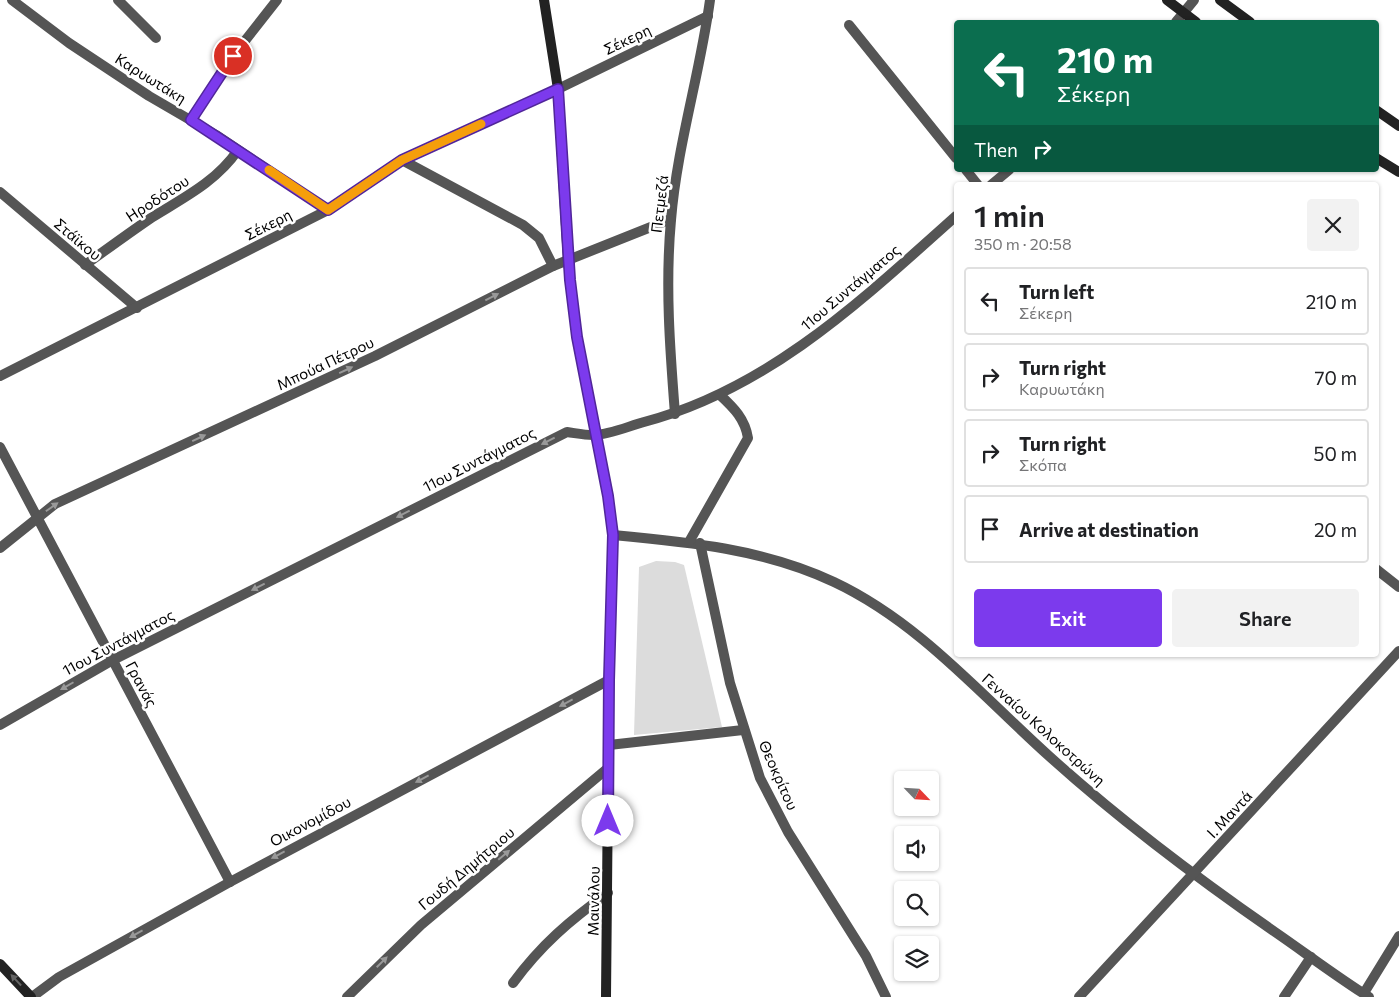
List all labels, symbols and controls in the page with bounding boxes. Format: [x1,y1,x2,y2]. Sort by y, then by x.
street label: Σέκερη [601,20,653,58]
pin [212,35,254,77]
text: 210 m [1057,37,1153,80]
icon: left [974,40,1039,105]
icon: arrive [219,42,247,70]
street label: Καρυωτάκη [112,49,190,107]
text: Σέκερη [1057,80,1130,107]
icon: right [1028,135,1056,163]
text: Then [974,138,1018,161]
street label: Ηροδότου [122,171,192,225]
street label: Πετμεζά [647,174,671,234]
text: 1 min [974,196,1045,233]
button: close [1307,199,1359,251]
street label: Σέκερη [242,205,294,243]
street label: Στάϊκου [51,214,105,264]
text: 350 m · 20:58 [974,234,1072,253]
street label: 11ου Συντάγματος [797,240,903,334]
text: Turn left [1019,280,1094,303]
icon: left [976,287,1004,315]
text: 210 m [1306,290,1357,313]
one-way arrow [484,293,499,301]
text: Σέκερη [1019,303,1072,322]
street label: Μπούα Πέτρου [274,333,376,393]
text: Turn right [1019,356,1106,379]
icon: right [976,363,1004,391]
one-way arrow [339,365,353,373]
text: 70 m [1314,366,1357,389]
text: Καρυωτάκη [1019,379,1105,398]
street label: 11ου Συντάγματος [420,423,538,495]
text: Turn right [1019,432,1106,455]
one-way arrow [192,434,206,442]
one-way arrow [541,437,556,445]
icon: right [976,439,1004,467]
text: 50 m [1313,442,1357,465]
text: Σκόπα [1019,455,1067,474]
one-way arrow [45,502,59,512]
one-way arrow [396,510,410,518]
icon: arrive [976,515,1004,543]
text: Arrive at destination [1019,518,1199,541]
text: 20 m [1314,518,1357,541]
one-way arrow [251,583,265,591]
button: Exit [974,589,1162,647]
button: Share [1172,589,1359,647]
street label: 11ου Συντάγματος [59,605,177,679]
street label: Γρανάς [122,658,162,710]
street label: Γενναίου Κολοκοτρώνη [979,669,1109,789]
one-way arrow [60,682,75,690]
one-way arrow [558,699,573,707]
street label: Θεοκρίτου [756,737,802,813]
north arrow [894,771,939,816]
map controls [894,771,939,981]
one-way arrow [415,775,429,783]
street label: Ι. Μαντά [1203,787,1255,841]
street label: Οικονομίδου [266,792,354,850]
position arrow [581,794,633,846]
street label: Γουδή Δημήτριου [414,823,518,913]
button: sound [894,826,939,871]
one-way arrow [497,850,510,861]
one-way arrow [271,851,286,859]
street label: Μαινάλου [583,866,603,936]
button: search [894,881,939,926]
one-way arrow [129,930,144,938]
button: layers [894,936,939,981]
one-way arrow [376,957,388,969]
one-way arrow [10,975,22,987]

